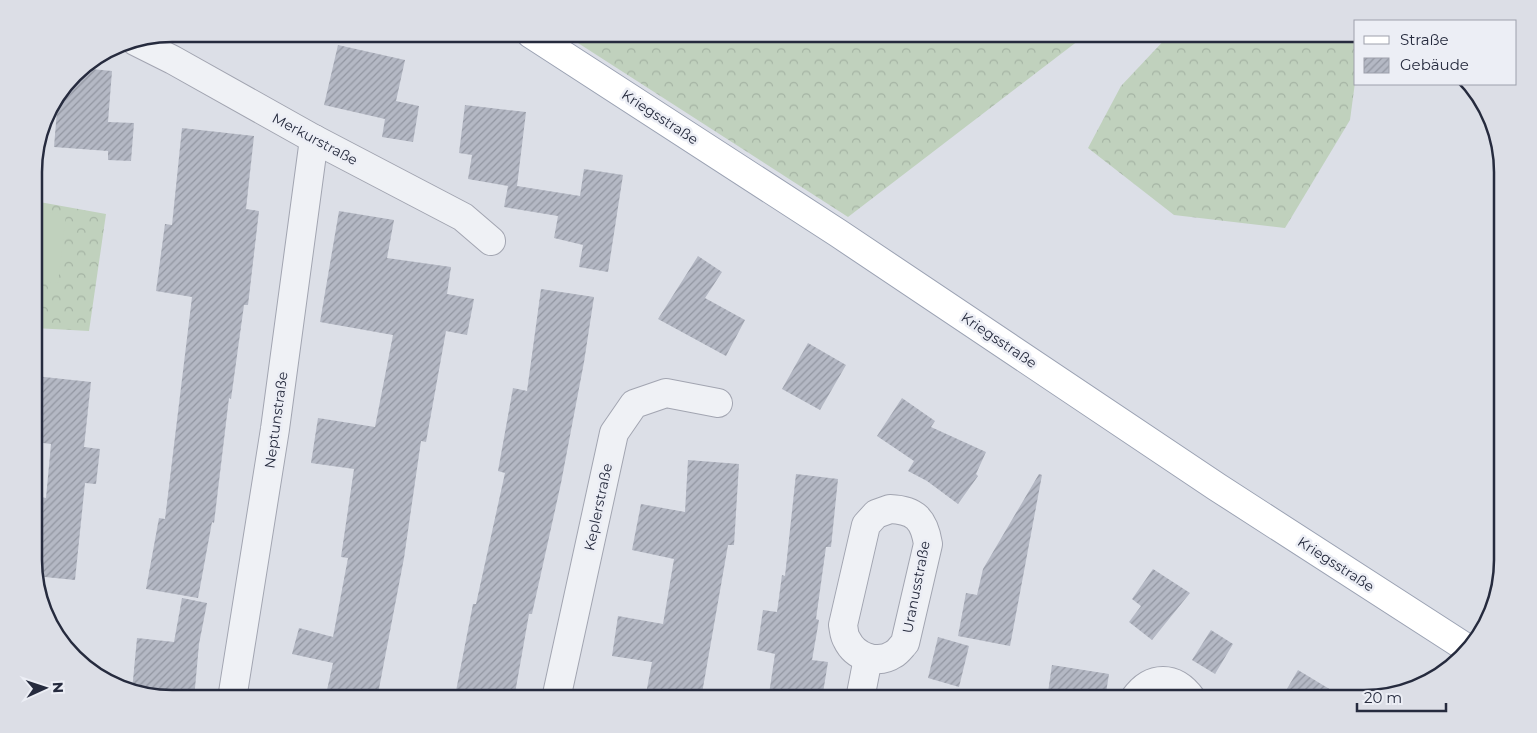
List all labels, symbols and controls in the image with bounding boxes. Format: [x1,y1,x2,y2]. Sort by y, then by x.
legend [1354,20,1517,85]
text: Straße [1400,30,1449,49]
text: Gebäude [1400,55,1469,74]
street label: Kriegsstraße [618,86,702,148]
street label: Merkurstraße [269,109,361,169]
street label: Kriegsstraße [958,308,1040,372]
street label: Neptunstraße [260,370,292,470]
street label: Keplerstraße [580,462,616,552]
street label: Kriegsstraße [1294,533,1378,595]
street label: Uranusstraße [898,539,934,635]
north arrow [20,663,70,713]
scale bar [1357,680,1446,712]
text: N [49,681,67,693]
text: 20 m [1364,688,1402,707]

